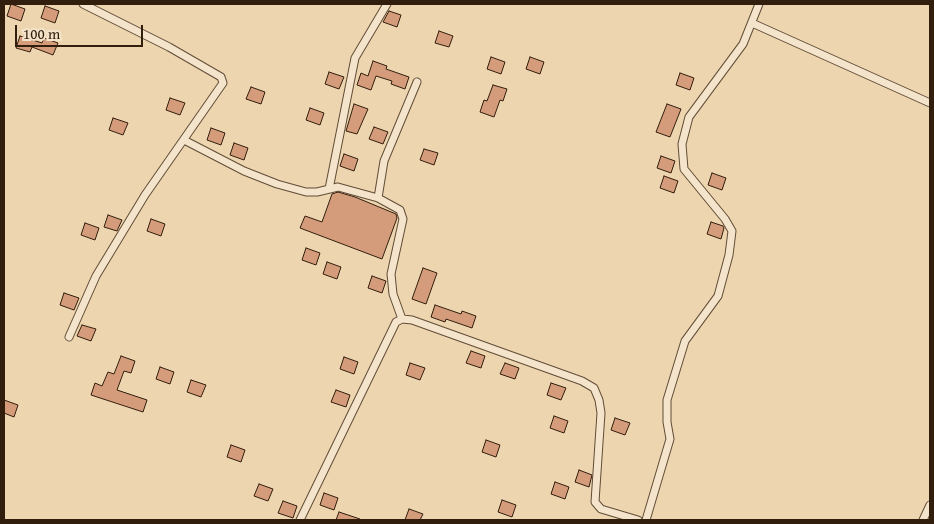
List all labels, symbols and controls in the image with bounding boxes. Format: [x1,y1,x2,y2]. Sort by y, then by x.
scale bar [18,15,145,47]
text: 100 m [23,23,60,44]

